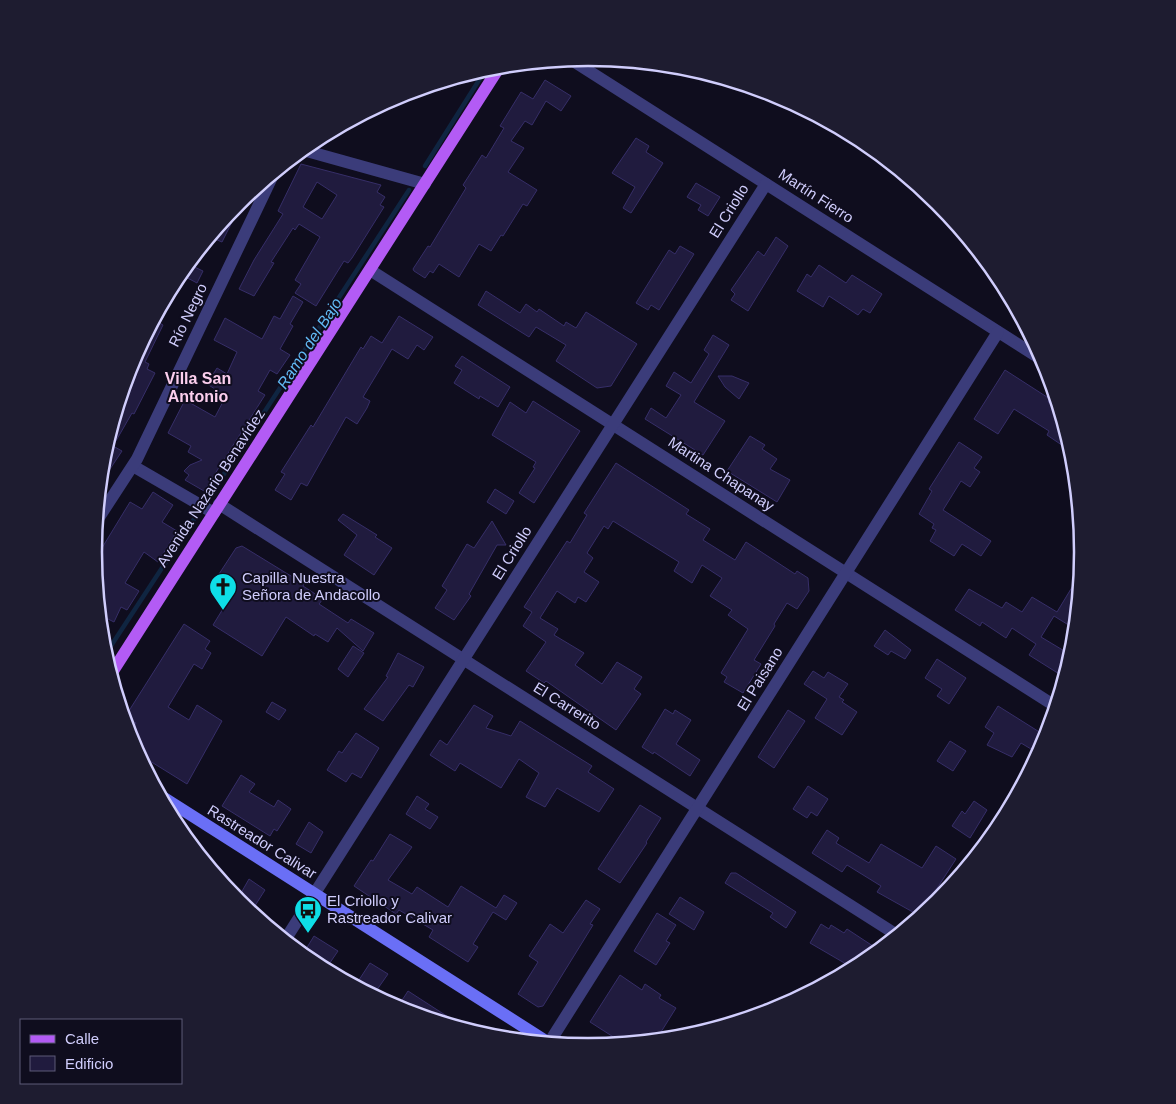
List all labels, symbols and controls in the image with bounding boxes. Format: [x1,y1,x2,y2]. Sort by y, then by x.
street label: Martín Fierro [776,165,857,226]
street label: El Criollo [705,181,752,241]
street label: Río Negro [165,280,210,349]
water label: Ramo del Bajo [274,295,345,392]
district label: Villa San Antonio [165,370,231,405]
street label: Avenida Nazario Benavídez [153,406,268,570]
street label: Martina Chapanay [665,433,778,514]
street label: El Criollo [488,523,535,583]
place label: Capilla Nuestra Señora de Andacollo [242,569,380,603]
church icon: Capilla Nuestra Señora de Andacollo [208,572,238,611]
street label: El Paisano [733,644,786,714]
street label: El Carrerito [531,678,604,733]
street label: Rastreador Calivar [205,801,320,882]
place label: El Criollo y Rastreador Calivar [327,892,452,926]
bus stop icon: El Criollo y Rastreador Calivar [293,895,323,934]
legend [20,1019,182,1084]
text: Calle [65,1030,99,1047]
text: Edificio [65,1055,113,1072]

